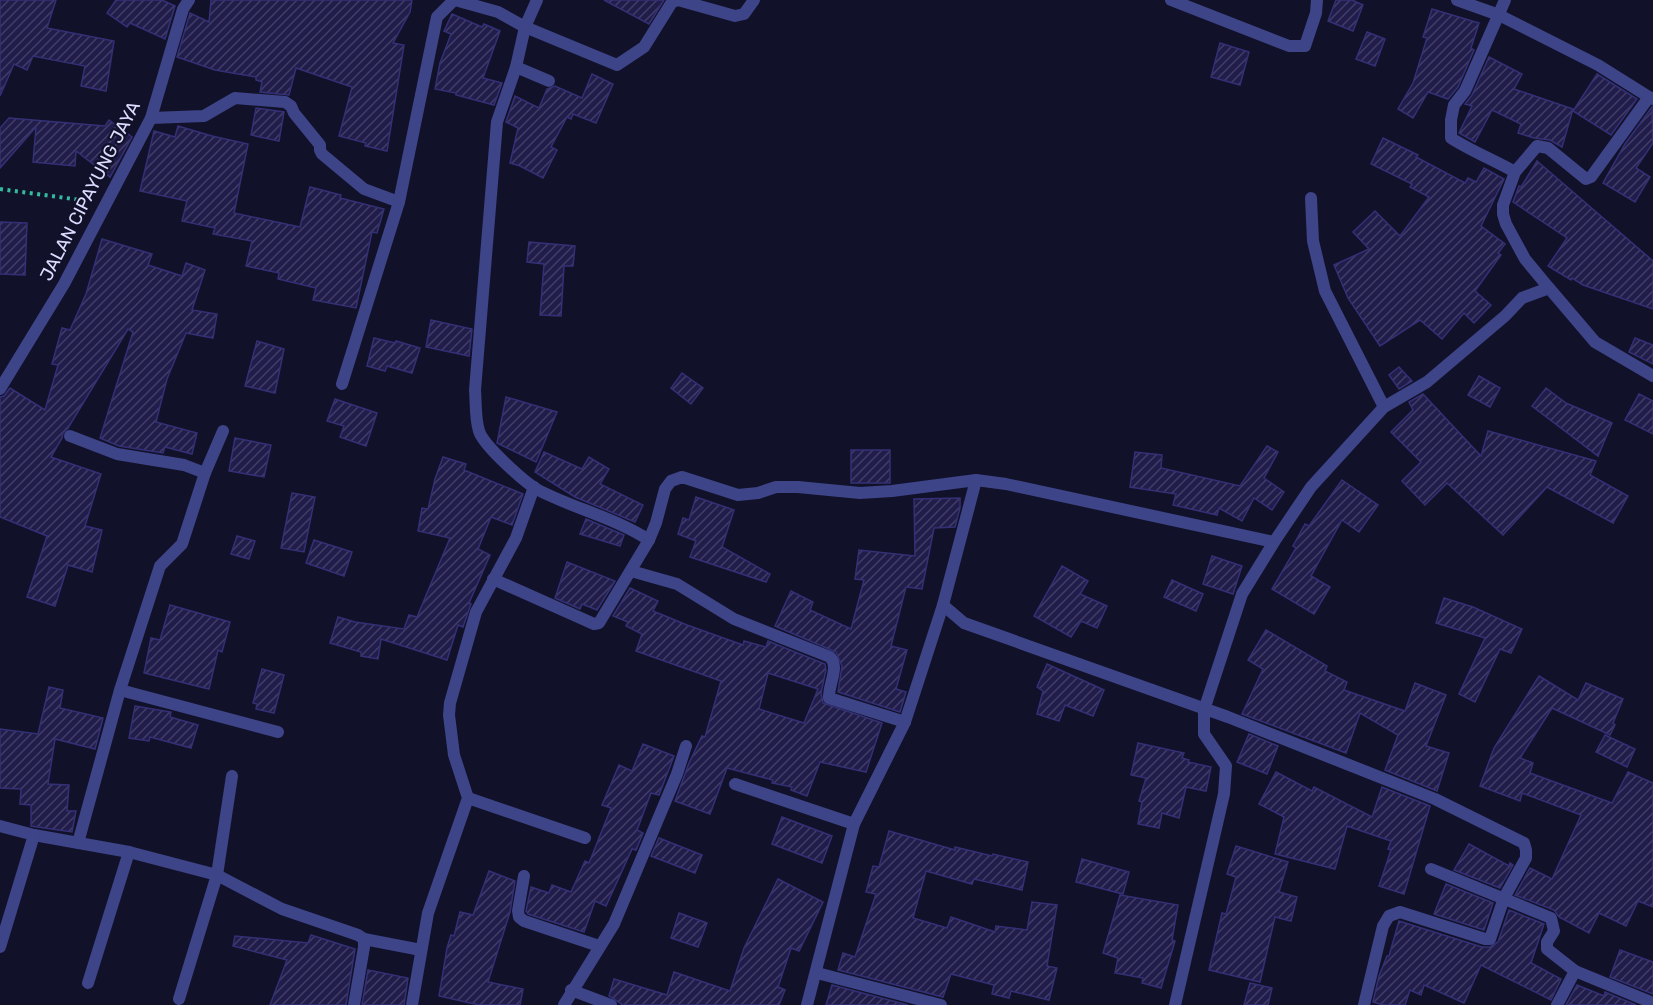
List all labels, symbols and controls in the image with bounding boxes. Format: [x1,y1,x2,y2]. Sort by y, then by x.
street label: JALAN CIPAYUNG JAYA [35,98,145,284]

